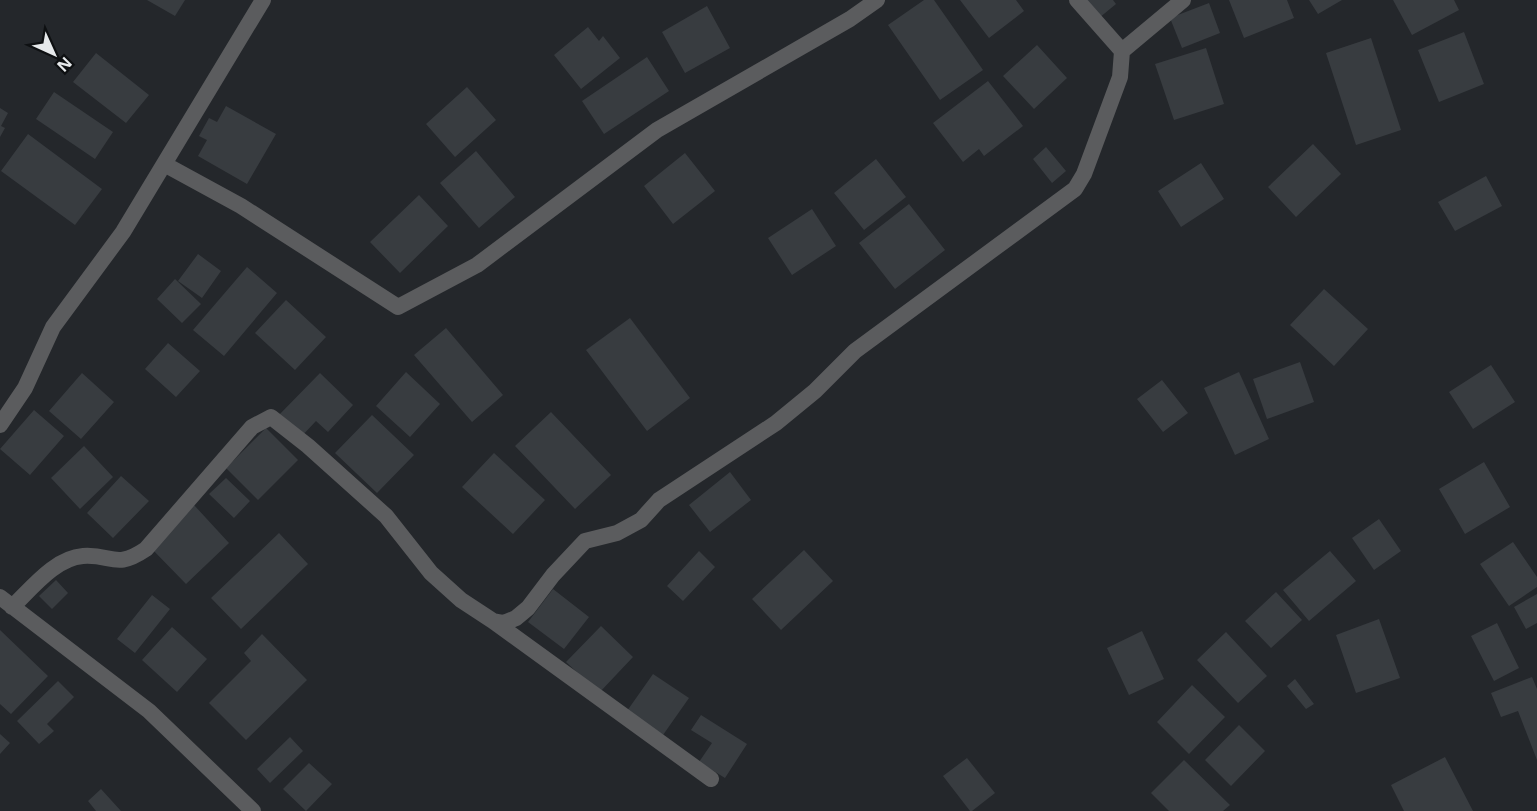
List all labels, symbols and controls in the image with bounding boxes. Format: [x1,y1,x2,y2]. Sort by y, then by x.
north arrow [24,24,84,84]
text: N [52,52,77,77]

